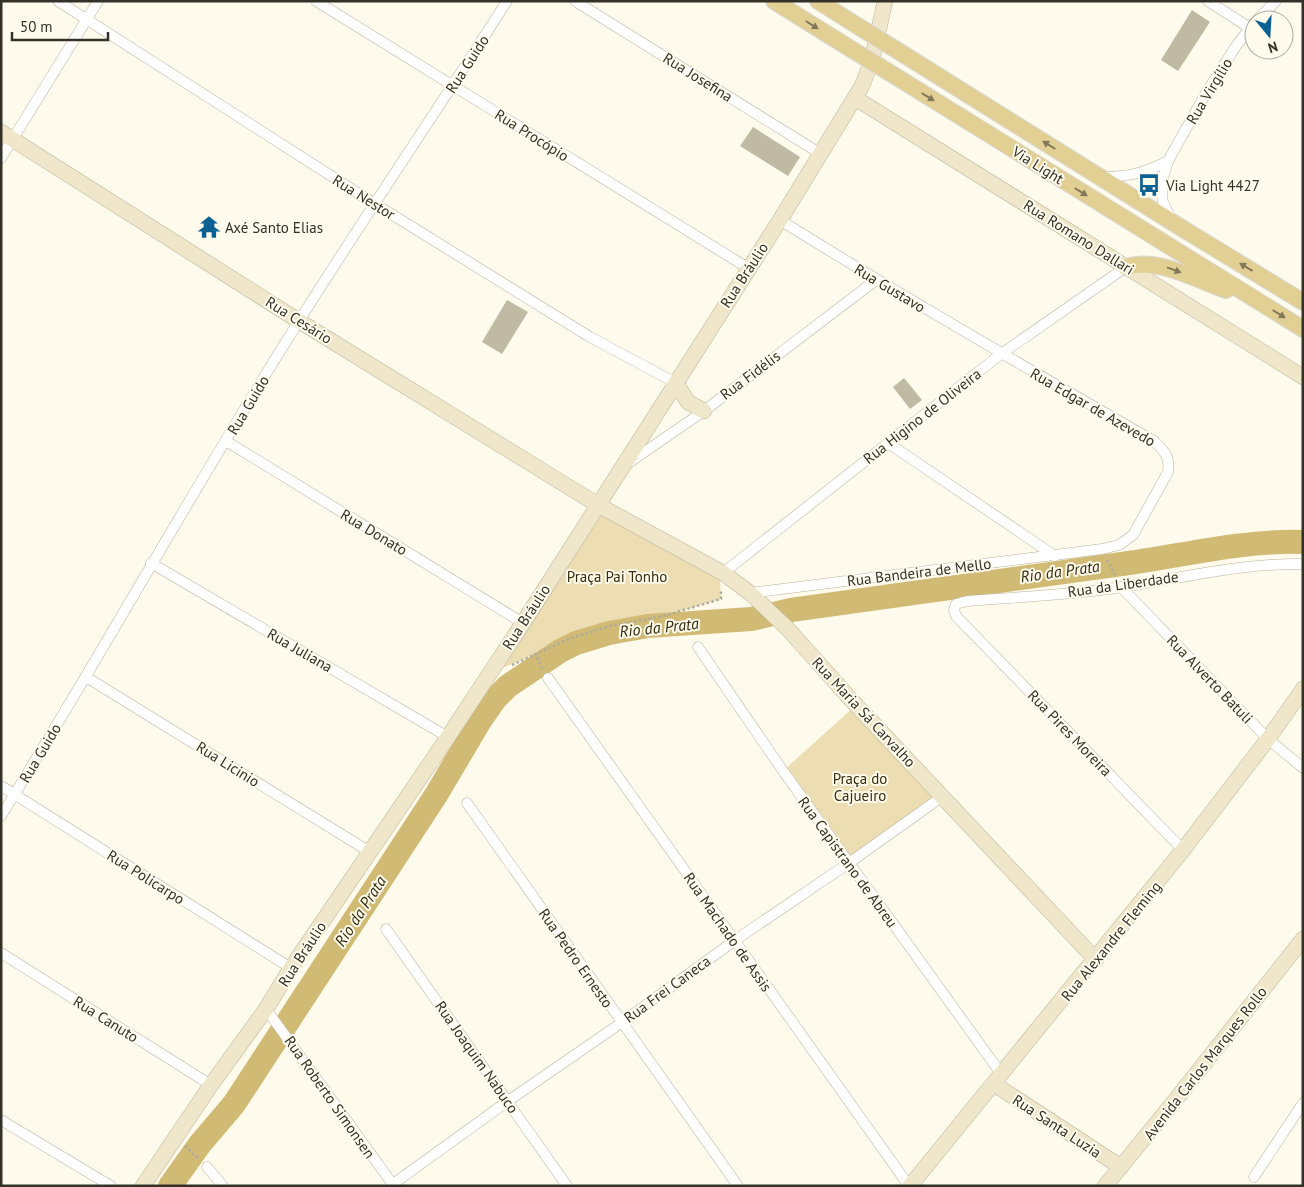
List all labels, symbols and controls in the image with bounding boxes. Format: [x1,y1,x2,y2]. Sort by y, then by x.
scale bar [12,10,109,42]
north arrow [1244,10,1294,60]
text: 50 m [20,17,53,36]
one-way arrow [806,21,819,30]
street label: Rua Guido [441,31,493,97]
text: N [1266,37,1280,57]
street label: Rua Josefina [660,48,736,106]
street label: Rua Virgílio [1182,54,1236,128]
one-way arrow [922,93,935,102]
street label: Rua Procópio [491,105,573,165]
one-way arrow [1042,140,1055,149]
street label: Via Light [1008,141,1067,188]
street label: Rua Nestor [329,170,399,224]
bus stop icon: Via Light 4427 [1136,172,1162,198]
place label: Via Light 4427 [1165,176,1260,195]
one-way arrow [1075,187,1088,197]
street label: Rua Romano Dallari [1020,195,1138,279]
temple icon: Axé Santo Elias [196,214,222,240]
place label: Axé Santo Elias [225,218,323,237]
street label: Rua Bráulio [716,239,772,311]
street label: Rua Gustavo [851,259,929,317]
one-way arrow [1240,263,1253,272]
one-way arrow [1166,267,1181,274]
street label: Rua Cesário [262,292,336,348]
one-way arrow [1272,310,1286,319]
street label: Rua Fidélis [716,346,784,404]
street label: Rua Edgar de Azevedo [1027,363,1159,451]
street label: Rua Higino de Oliveira [859,364,985,468]
street label: Rua Guido [223,372,273,438]
street label: Rua Donato [337,505,411,559]
street label: Rua Bandeira de Mello [846,554,992,590]
water label: Rio da Prata [1019,556,1101,586]
park label: Praça Pai Tonho [567,567,667,586]
street label: Rua da Liberdade [1066,567,1180,601]
street label: Rua Bráulio [498,581,554,653]
water label: Rio da Prata [618,613,700,641]
street label: Rua Juliana [264,624,336,676]
street label: Rua Alverto Batuli [1163,631,1257,727]
street label: Rua Maria Sá Carvalho [808,653,920,771]
street label: Rua Pires Moreira [1024,686,1116,780]
street label: Rua Guido [15,720,65,786]
street label: Rua Licinio [193,737,263,791]
park label: Praça do Cajueiro [833,769,887,805]
street label: Rua Capistrano de Abreu [794,793,902,931]
street label: Rua Policarpo [104,846,188,908]
street label: Rua Machado de Assis [680,869,776,995]
water label: Rio da Prata [330,872,390,950]
street label: Rua Alexandre Fleming [1057,877,1165,1005]
street label: Rua Pedro Ernesto [535,905,617,1011]
street label: Rua Bráulio [274,918,330,990]
street label: Rua Frei Caneca [620,951,714,1027]
street label: Avenida Carlos Marques Rollo [1139,982,1271,1144]
street label: Rua Canuto [70,992,142,1046]
street label: Rua Joaquim Nabuco [431,997,523,1117]
street label: Rua Roberto Simonsen [281,1032,379,1162]
street label: Rua Santa Luzia [1009,1090,1105,1162]

